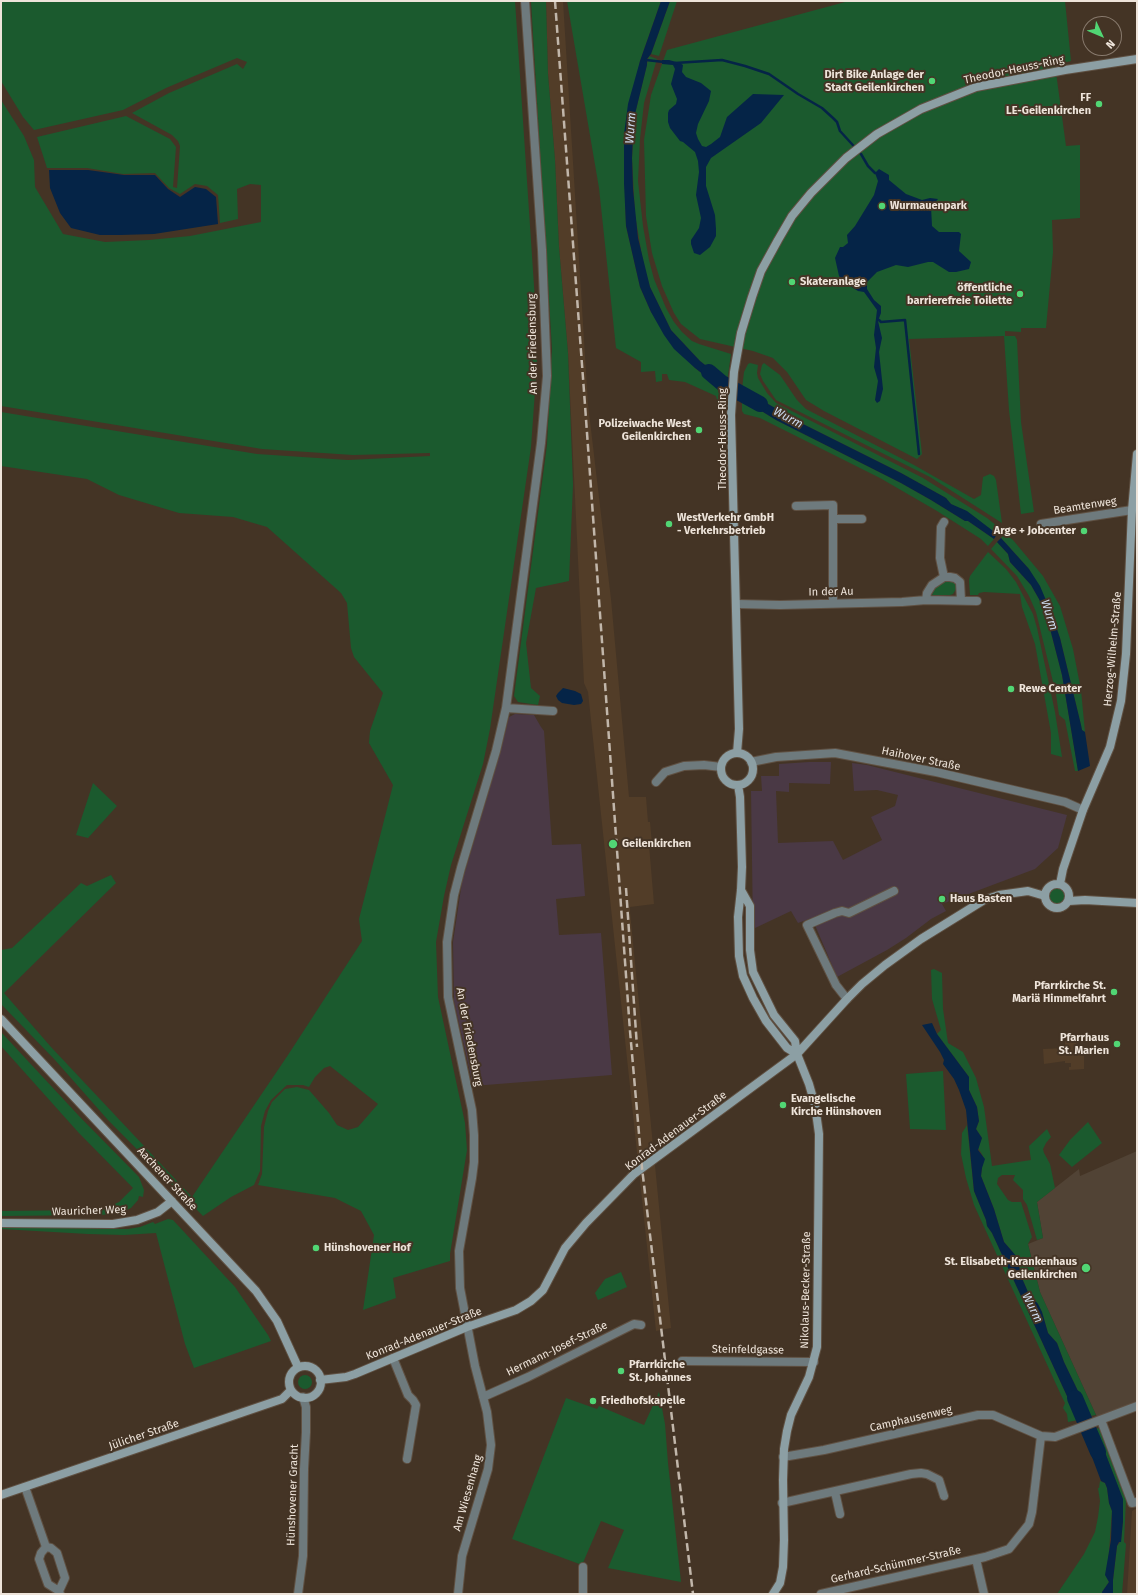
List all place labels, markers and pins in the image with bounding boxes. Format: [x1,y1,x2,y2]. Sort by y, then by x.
place label: Dirt Bike Anlage der Stadt Geilenkirchen [824,68,924,94]
marker: Dirt Bike Anlage der Stadt Geilenkirchen [927,76,937,86]
place label: FF LE-Geilenkirchen [1006,91,1091,117]
marker: FF LE-Geilenkirchen [1094,99,1104,109]
place label: Wurmauenpark [890,199,967,213]
marker: Wurmauenpark [877,201,887,211]
place label: Skateranlage [800,275,866,289]
marker: Skateranlage [787,277,797,287]
place label: öffentliche barrierefreie Toilette [907,281,1012,307]
marker: öffentliche barrierefreie Toilette [1015,289,1025,299]
place label: Polizeiwache West Geilenkirchen [599,417,691,443]
marker: Polizeiwache West Geilenkirchen [694,425,704,435]
place label: WestVerkehr GmbH - Verkehrsbetrieb [677,511,774,537]
marker: WestVerkehr GmbH - Verkehrsbetrieb [664,519,674,529]
place label: Arge + Jobcenter [994,524,1076,538]
marker: Arge + Jobcenter [1079,526,1089,536]
place label: Rewe Center [1019,682,1082,696]
marker: Rewe Center [1006,684,1016,694]
place label: Geilenkirchen [622,837,691,851]
marker: Geilenkirchen [607,838,619,850]
place label: Haus Basten [950,892,1012,906]
marker: Haus Basten [937,894,947,904]
place label: Pfarrkirche St. Mariä Himmelfahrt [1012,979,1106,1005]
marker: Pfarrkirche St. Mariä Himmelfahrt [1109,987,1119,997]
place label: Pfarrhaus St. Marien [1059,1031,1109,1057]
marker: Pfarrhaus St. Marien [1112,1039,1122,1049]
place label: Evangelische Kirche Hünshoven [791,1092,881,1118]
marker: Evangelische Kirche Hünshoven [778,1100,788,1110]
place label: Hünshovener Hof [324,1241,411,1255]
marker: Hünshovener Hof [311,1243,321,1253]
place label: St. Elisabeth-Krankenhaus Geilenkirchen [944,1255,1077,1281]
marker: St. Elisabeth-Krankenhaus Geilenkirchen [1080,1262,1092,1274]
place label: Pfarrkirche St. Johannes [629,1358,691,1384]
marker: Pfarrkirche St. Johannes [616,1366,626,1376]
place label: Friedhofskapelle [601,1394,685,1408]
marker: Friedhofskapelle [588,1396,598,1406]

